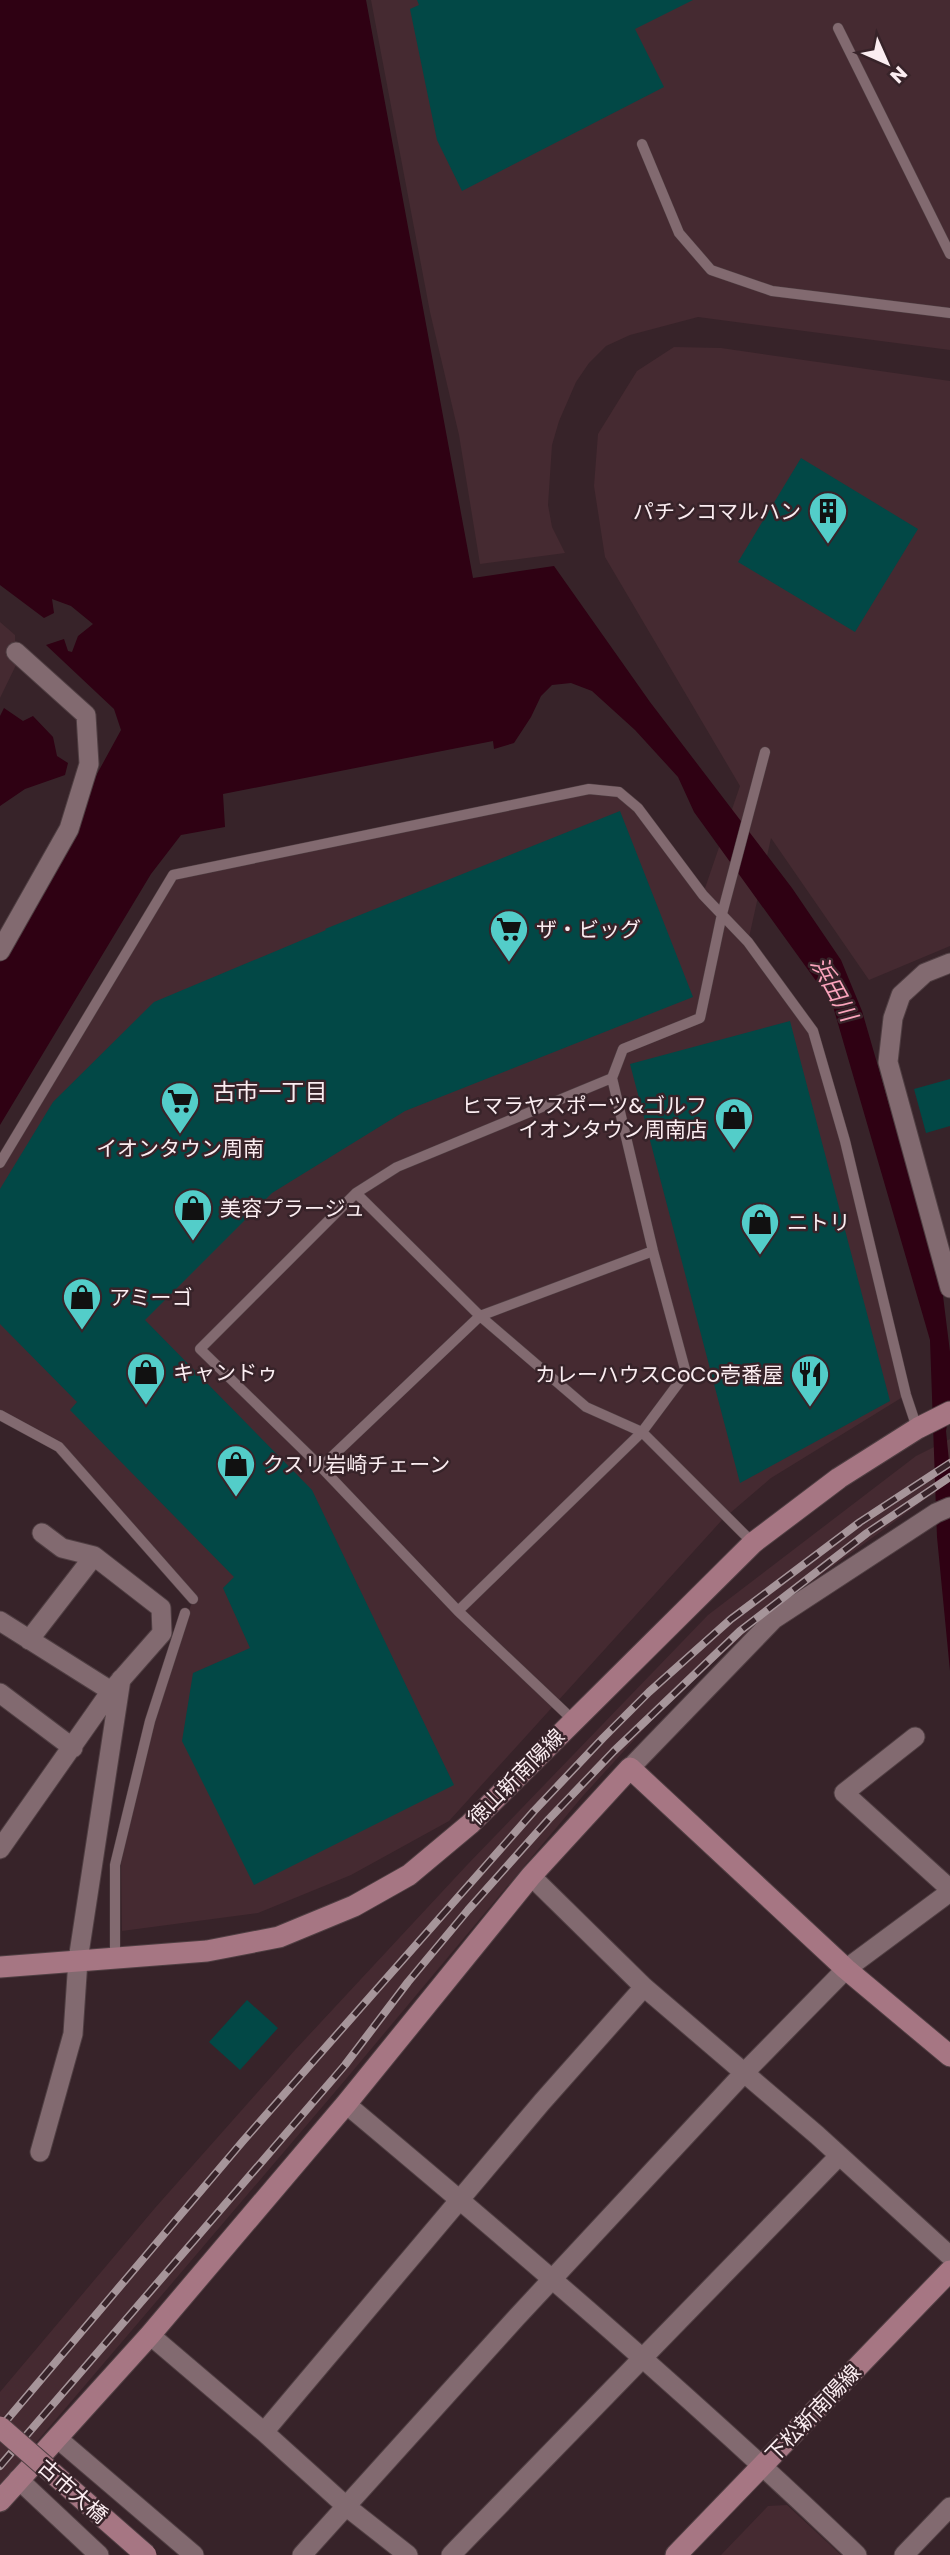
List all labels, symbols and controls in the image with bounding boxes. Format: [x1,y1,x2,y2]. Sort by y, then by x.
north arrow [852,28,922,98]
text: N [884,60,913,89]
building icon: パチンコマルハン [807,490,849,545]
place label: パチンコマルハン [633,497,801,526]
supermarket icon: ザ・ビッグ [488,908,530,963]
place label: ザ・ビッグ [536,915,641,944]
water label: 浜田川 [803,951,866,1030]
district label: 古市一丁目 [213,1076,328,1108]
supermarket icon: イオンタウン周南 [159,1080,201,1135]
place label: ヒマラヤスポーツ&ゴルフ イオンタウン周南店 [461,1091,707,1144]
shop icon: ヒマラヤスポーツ&ゴルフ イオンタウン周南店 [713,1096,755,1151]
place label: イオンタウン周南 [96,1134,264,1163]
shop icon: 美容プラージュ [172,1187,214,1242]
place label: 美容プラージュ [220,1194,365,1223]
shop icon: ニトリ [739,1201,781,1256]
place label: ニトリ [787,1208,850,1237]
shop icon: アミーゴ [61,1276,103,1331]
place label: アミーゴ [109,1283,193,1312]
shop icon: キャンドゥ [125,1351,167,1406]
restaurant icon: カレーハウスCoCo壱番屋 [789,1353,831,1408]
place label: キャンドゥ [173,1358,278,1387]
place label: カレーハウスCoCo壱番屋 [535,1360,783,1389]
shop icon: クスリ岩崎チェーン [215,1443,257,1498]
place label: クスリ岩崎チェーン [263,1450,450,1479]
street label: 徳山新南陽線 [461,1722,571,1832]
street label: 下松新南陽線 [759,2358,867,2468]
street label: 古市大橋 [32,2453,114,2529]

